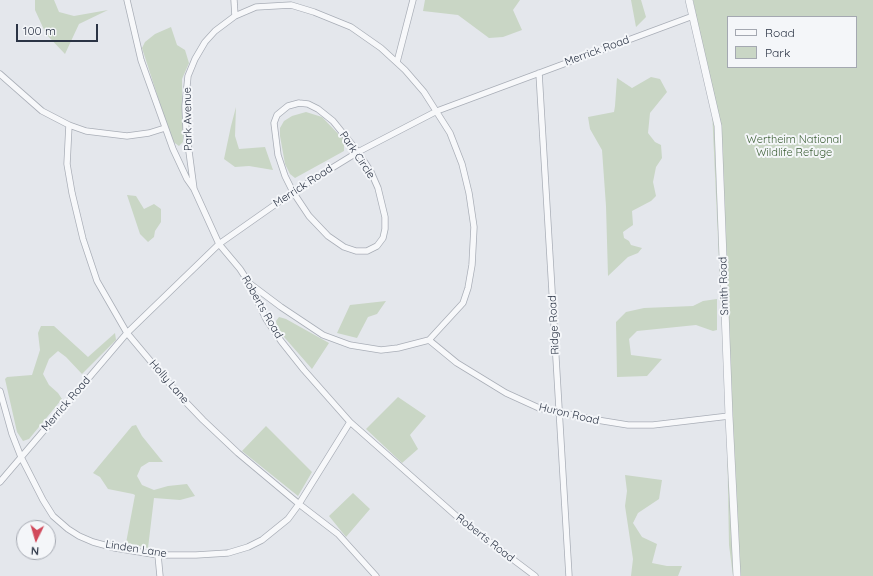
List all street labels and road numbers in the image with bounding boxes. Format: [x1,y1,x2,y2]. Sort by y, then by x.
street label: Merrick Road [563,33,631,69]
street label: Park Avenue [181,87,195,151]
street label: Park Circle [336,129,378,181]
street label: Merrick Road [271,162,335,210]
street label: Smith Road [716,256,732,316]
street label: Roberts Road [239,273,285,341]
street label: Ridge Road [546,295,562,355]
street label: Holly Lane [146,357,192,407]
street label: Merrick Road [39,374,93,434]
street label: Huron Road [538,401,600,427]
street label: Roberts Road [453,511,517,565]
street label: Linden Lane [104,538,168,560]

